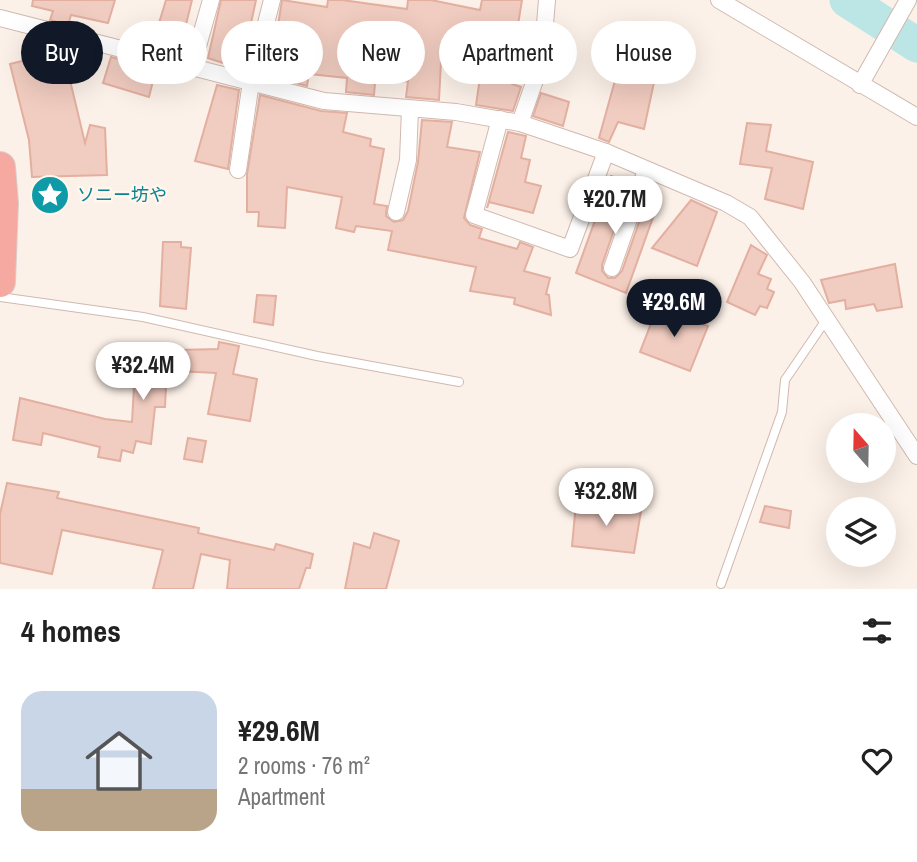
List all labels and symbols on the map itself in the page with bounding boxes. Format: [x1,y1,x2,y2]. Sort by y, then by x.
place icon: ソニー坊や [29,174,71,216]
pin: ¥20.7M [558,176,672,236]
place label: ソニー坊や [77,182,167,207]
pin: ¥29.6M [617,280,731,339]
pin: ¥32.4M [86,342,200,402]
north arrow [826,413,896,483]
pin: ¥32.8M [549,468,663,528]

